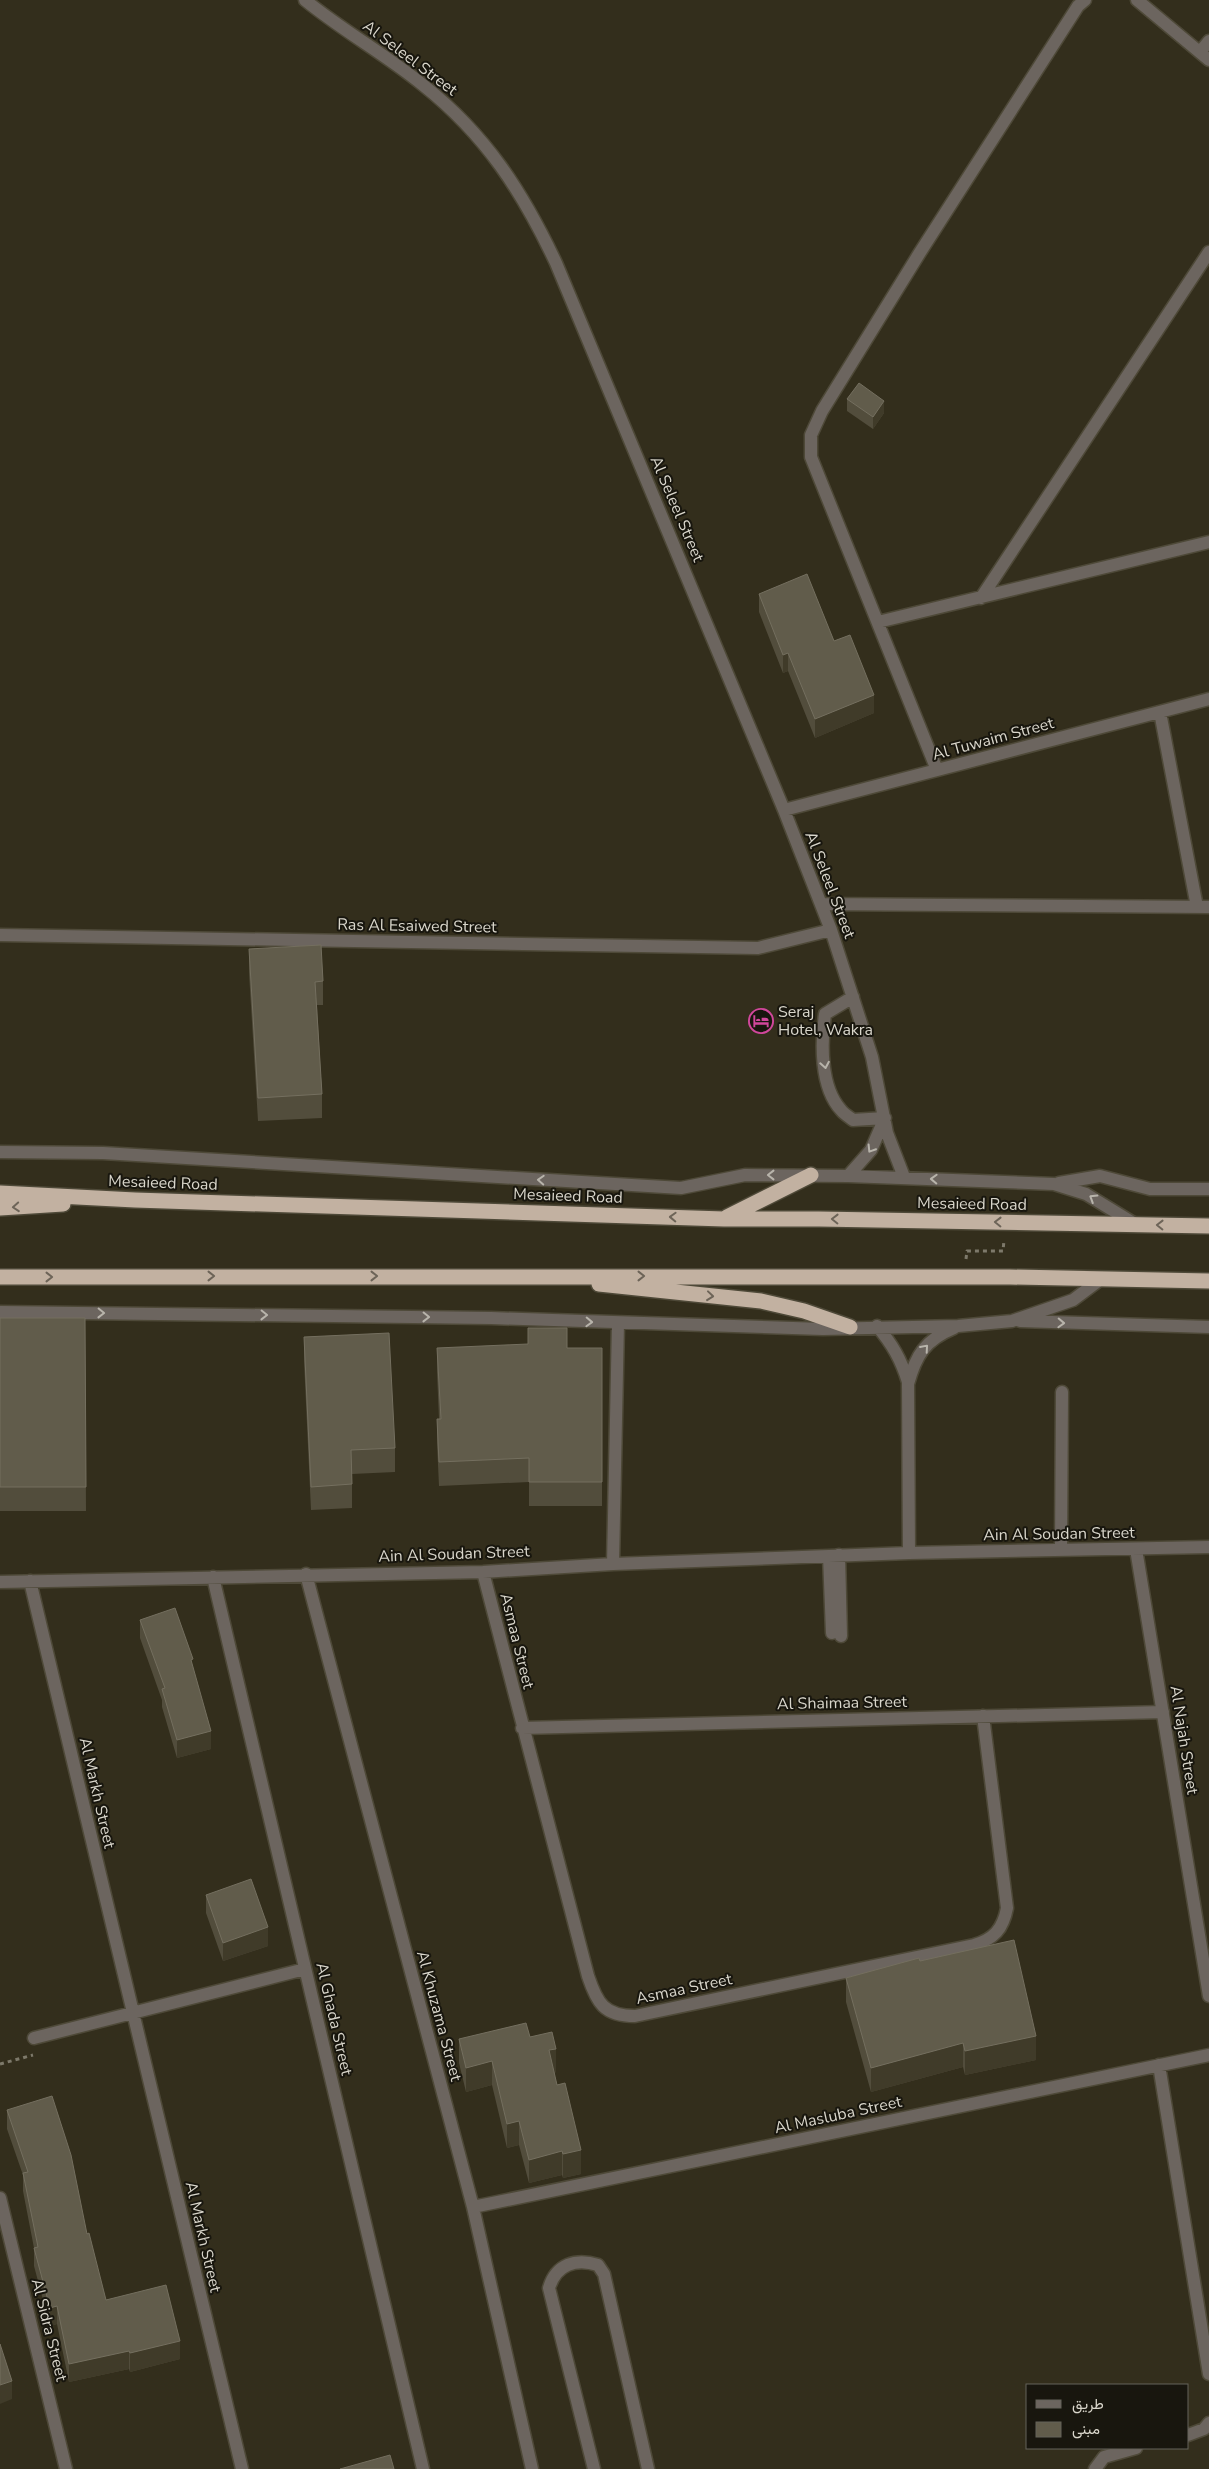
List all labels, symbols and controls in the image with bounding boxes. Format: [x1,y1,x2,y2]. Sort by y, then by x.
street label: Al Seleel Street [358,15,462,101]
street label: Al Seleel Street [645,453,709,566]
street label: Al Tuwaim Street [930,712,1057,766]
street label: Al Seleel Street [799,828,861,942]
street label: Ras Al Esaiwed Street [337,914,497,938]
place label: Seraj Hotel, Wakra [778,1001,873,1041]
hotel icon: Seraj Hotel, Wakra [748,1008,774,1034]
one-way arrow [819,1060,829,1069]
one-way arrow [867,1144,877,1153]
street label: Mesaieed Road [108,1170,218,1196]
one-way arrow [767,1170,775,1180]
one-way arrow [930,1173,938,1184]
one-way arrow [536,1174,544,1185]
street label: Mesaieed Road [513,1183,623,1209]
street label: Mesaieed Road [917,1192,1027,1216]
one-way arrow [1090,1195,1099,1205]
one-way arrow [12,1202,20,1213]
one-way arrow [669,1212,677,1223]
one-way arrow [831,1214,839,1224]
one-way arrow [994,1217,1002,1227]
one-way arrow [1156,1220,1164,1230]
one-way arrow [208,1271,215,1281]
one-way arrow [370,1271,378,1281]
one-way arrow [638,1271,645,1281]
one-way arrow [45,1272,53,1282]
one-way arrow [707,1290,715,1301]
one-way arrow [98,1308,105,1318]
one-way arrow [260,1310,268,1320]
one-way arrow [422,1312,430,1323]
one-way arrow [585,1317,593,1328]
one-way arrow [1057,1317,1065,1328]
one-way arrow [919,1345,928,1354]
street label: Ain Al Soudan Street [983,1522,1135,1546]
street label: Ain Al Soudan Street [378,1540,530,1568]
street label: Asmaa Street [495,1591,540,1691]
street label: Al Najah Street [1165,1684,1204,1796]
street label: Al Shaimaa Street [777,1691,908,1715]
street label: Al Markh Street [74,1735,121,1851]
street label: Al Khuzama Street [411,1948,467,2084]
street label: Al Ghada Street [310,1960,358,2078]
street label: Asmaa Street [634,1968,734,2010]
street label: Al Masluba Street [772,2091,904,2139]
street label: Al Markh Street [180,2179,227,2295]
street label: Al Sidra Street [26,2276,73,2384]
legend [1026,2384,1189,2449]
text: طريق [1072,2394,1104,2414]
text: مبنى [1072,2419,1100,2439]

